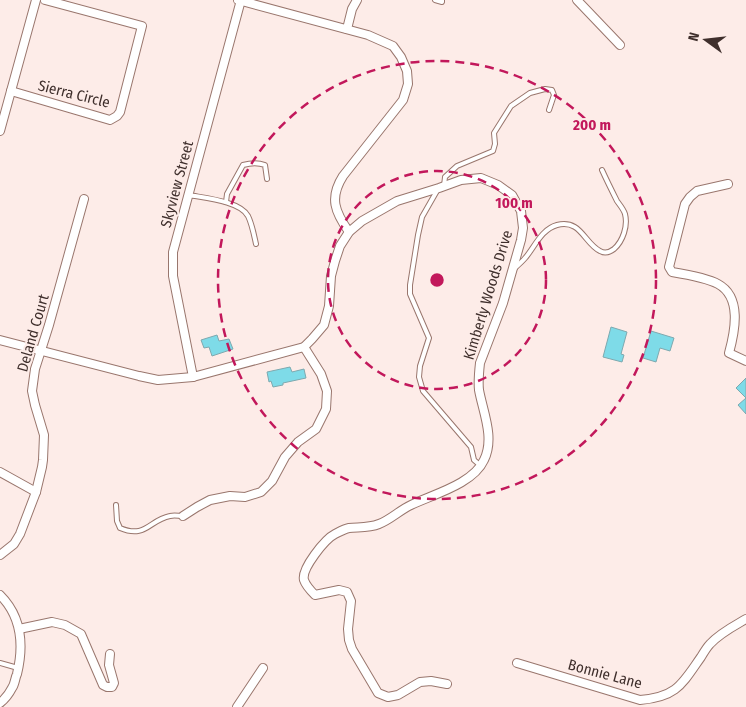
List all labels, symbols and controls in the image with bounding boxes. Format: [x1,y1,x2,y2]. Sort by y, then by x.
north arrow [681,15,731,65]
text: N [685,31,703,43]
street label: Sierra Circle [36,76,112,112]
text: 200 m [572,116,611,134]
street label: Skyview Street [157,138,197,229]
text: 100 m [495,194,533,212]
street label: Kimberly Woods Drive [460,228,516,362]
centre of rings [428,271,446,289]
street label: Deland Court [13,292,53,374]
street label: Bonnie Lane [566,655,644,693]

